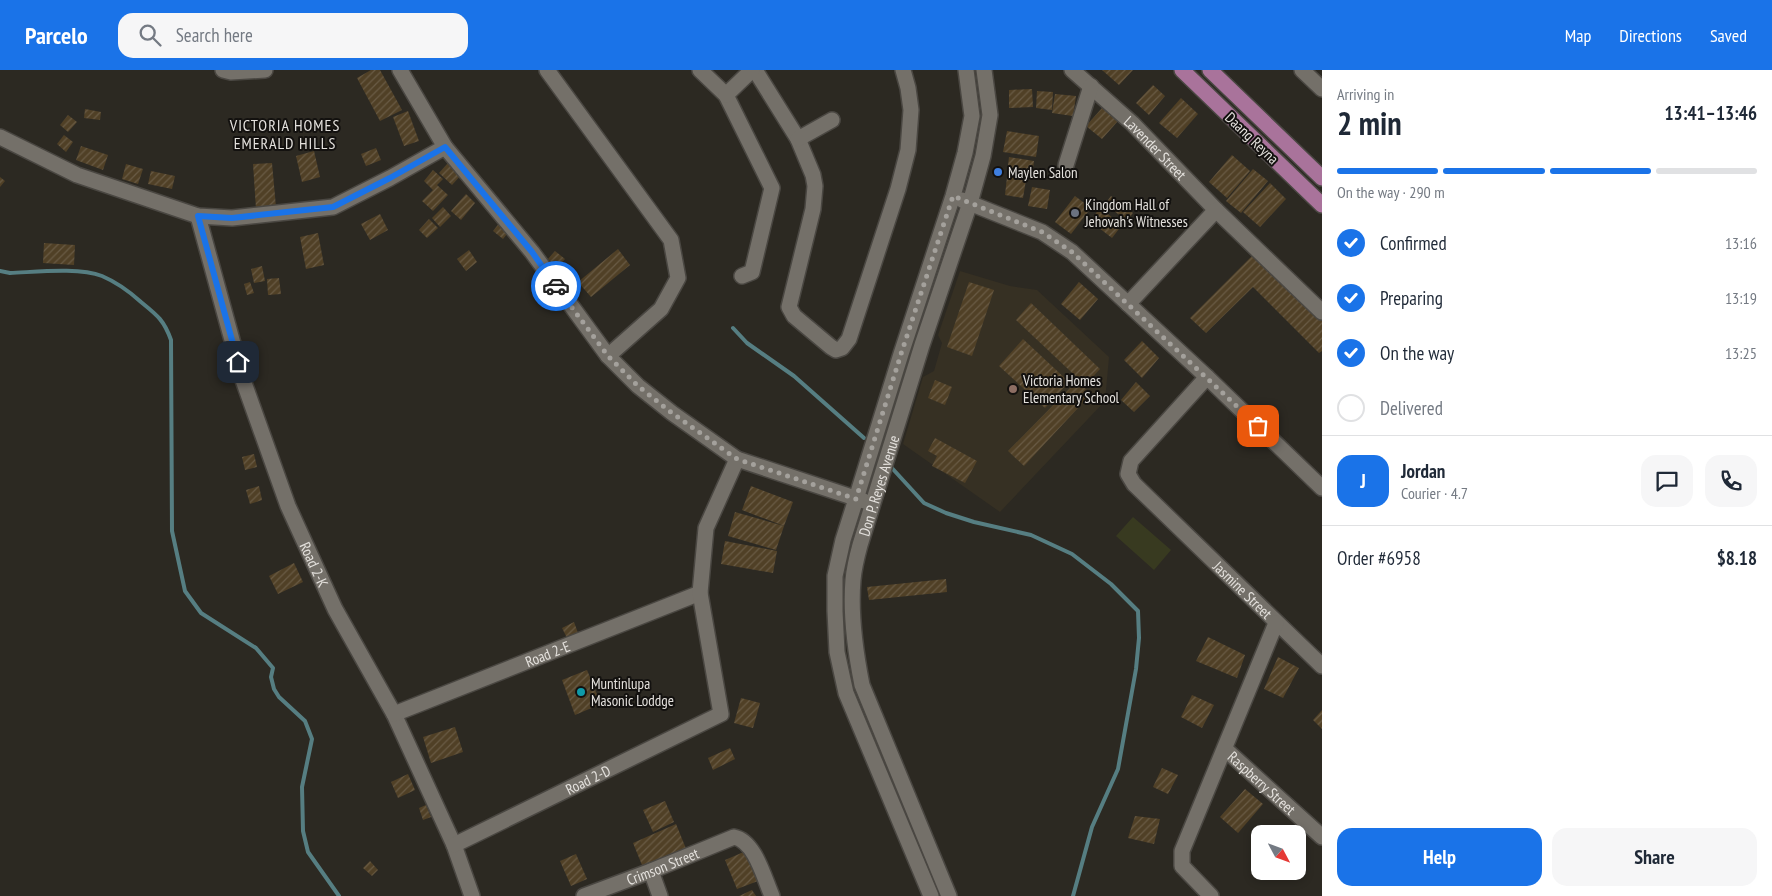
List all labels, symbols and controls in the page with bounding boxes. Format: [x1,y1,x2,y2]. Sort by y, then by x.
search box [118,13,468,58]
text: Parcelo [25,20,88,51]
icon: search [136,21,164,49]
text: Search here [176,23,253,47]
text: Map [1565,24,1591,47]
text: Directions [1619,24,1682,47]
text: Saved [1710,24,1747,47]
text: Arriving in [1337,84,1394,104]
text: 13:41–13:46 [1664,101,1757,125]
text: 2 min [1337,102,1402,144]
street label: Daang Reyna [1221,108,1283,168]
street label: Lavender Street [1121,111,1191,183]
district label: VICTORIA HOMES EMERALD HILLS [229,115,340,153]
place label: Maylen Salon [1008,163,1078,182]
marker: Maylen Salon [992,166,1004,178]
text: On the way · 290 m [1337,182,1445,202]
place label: Kingdom Hall of Jehovah's Witnesses [1084,195,1188,231]
marker: Kingdom Hall of Jehovah's Witnesses [1069,207,1081,219]
icon: check [1337,229,1365,257]
text: Confirmed [1380,231,1447,255]
text: 13:16 [1725,233,1757,253]
courier [531,261,581,311]
icon: car [542,272,570,300]
icon: check [1337,284,1365,312]
text: Preparing [1380,286,1443,310]
text: 13:19 [1725,288,1757,308]
icon: check [1337,339,1365,367]
pin [217,341,259,383]
text: On the way [1380,341,1454,365]
text: 13:25 [1725,343,1757,363]
icon: home [224,348,252,376]
place label: Victoria Homes Elementary School [1022,371,1120,407]
marker: Victoria Homes Elementary School [1007,383,1019,395]
text: Delivered [1380,396,1443,420]
pin [1237,405,1279,447]
icon: bag [1244,412,1272,440]
street label: Don P. Reyes Avenue [854,433,903,538]
button: chat [1641,455,1693,507]
button: phone [1705,455,1757,507]
text: Jordan [1401,459,1445,483]
text: J [1360,469,1366,493]
text: Courier · 4.7 [1401,483,1468,503]
street label: Road 2-K [296,539,333,590]
text: Order #6958 [1337,546,1421,570]
text: $8.18 [1717,546,1757,570]
street label: Jasmine Street [1209,556,1277,622]
street label: Road 2-E [522,636,573,671]
place label: Muntinlupa Masonic Loddge [591,674,674,710]
marker: Muntinlupa Masonic Loddge [575,686,587,698]
street label: Raspberry Street [1224,747,1300,818]
street label: Road 2-D [562,760,614,798]
north arrow [1251,825,1306,880]
map controls [1251,825,1306,880]
button: Help [1337,828,1542,886]
button: Share [1552,828,1757,886]
street label: Crimson Street [624,843,701,889]

